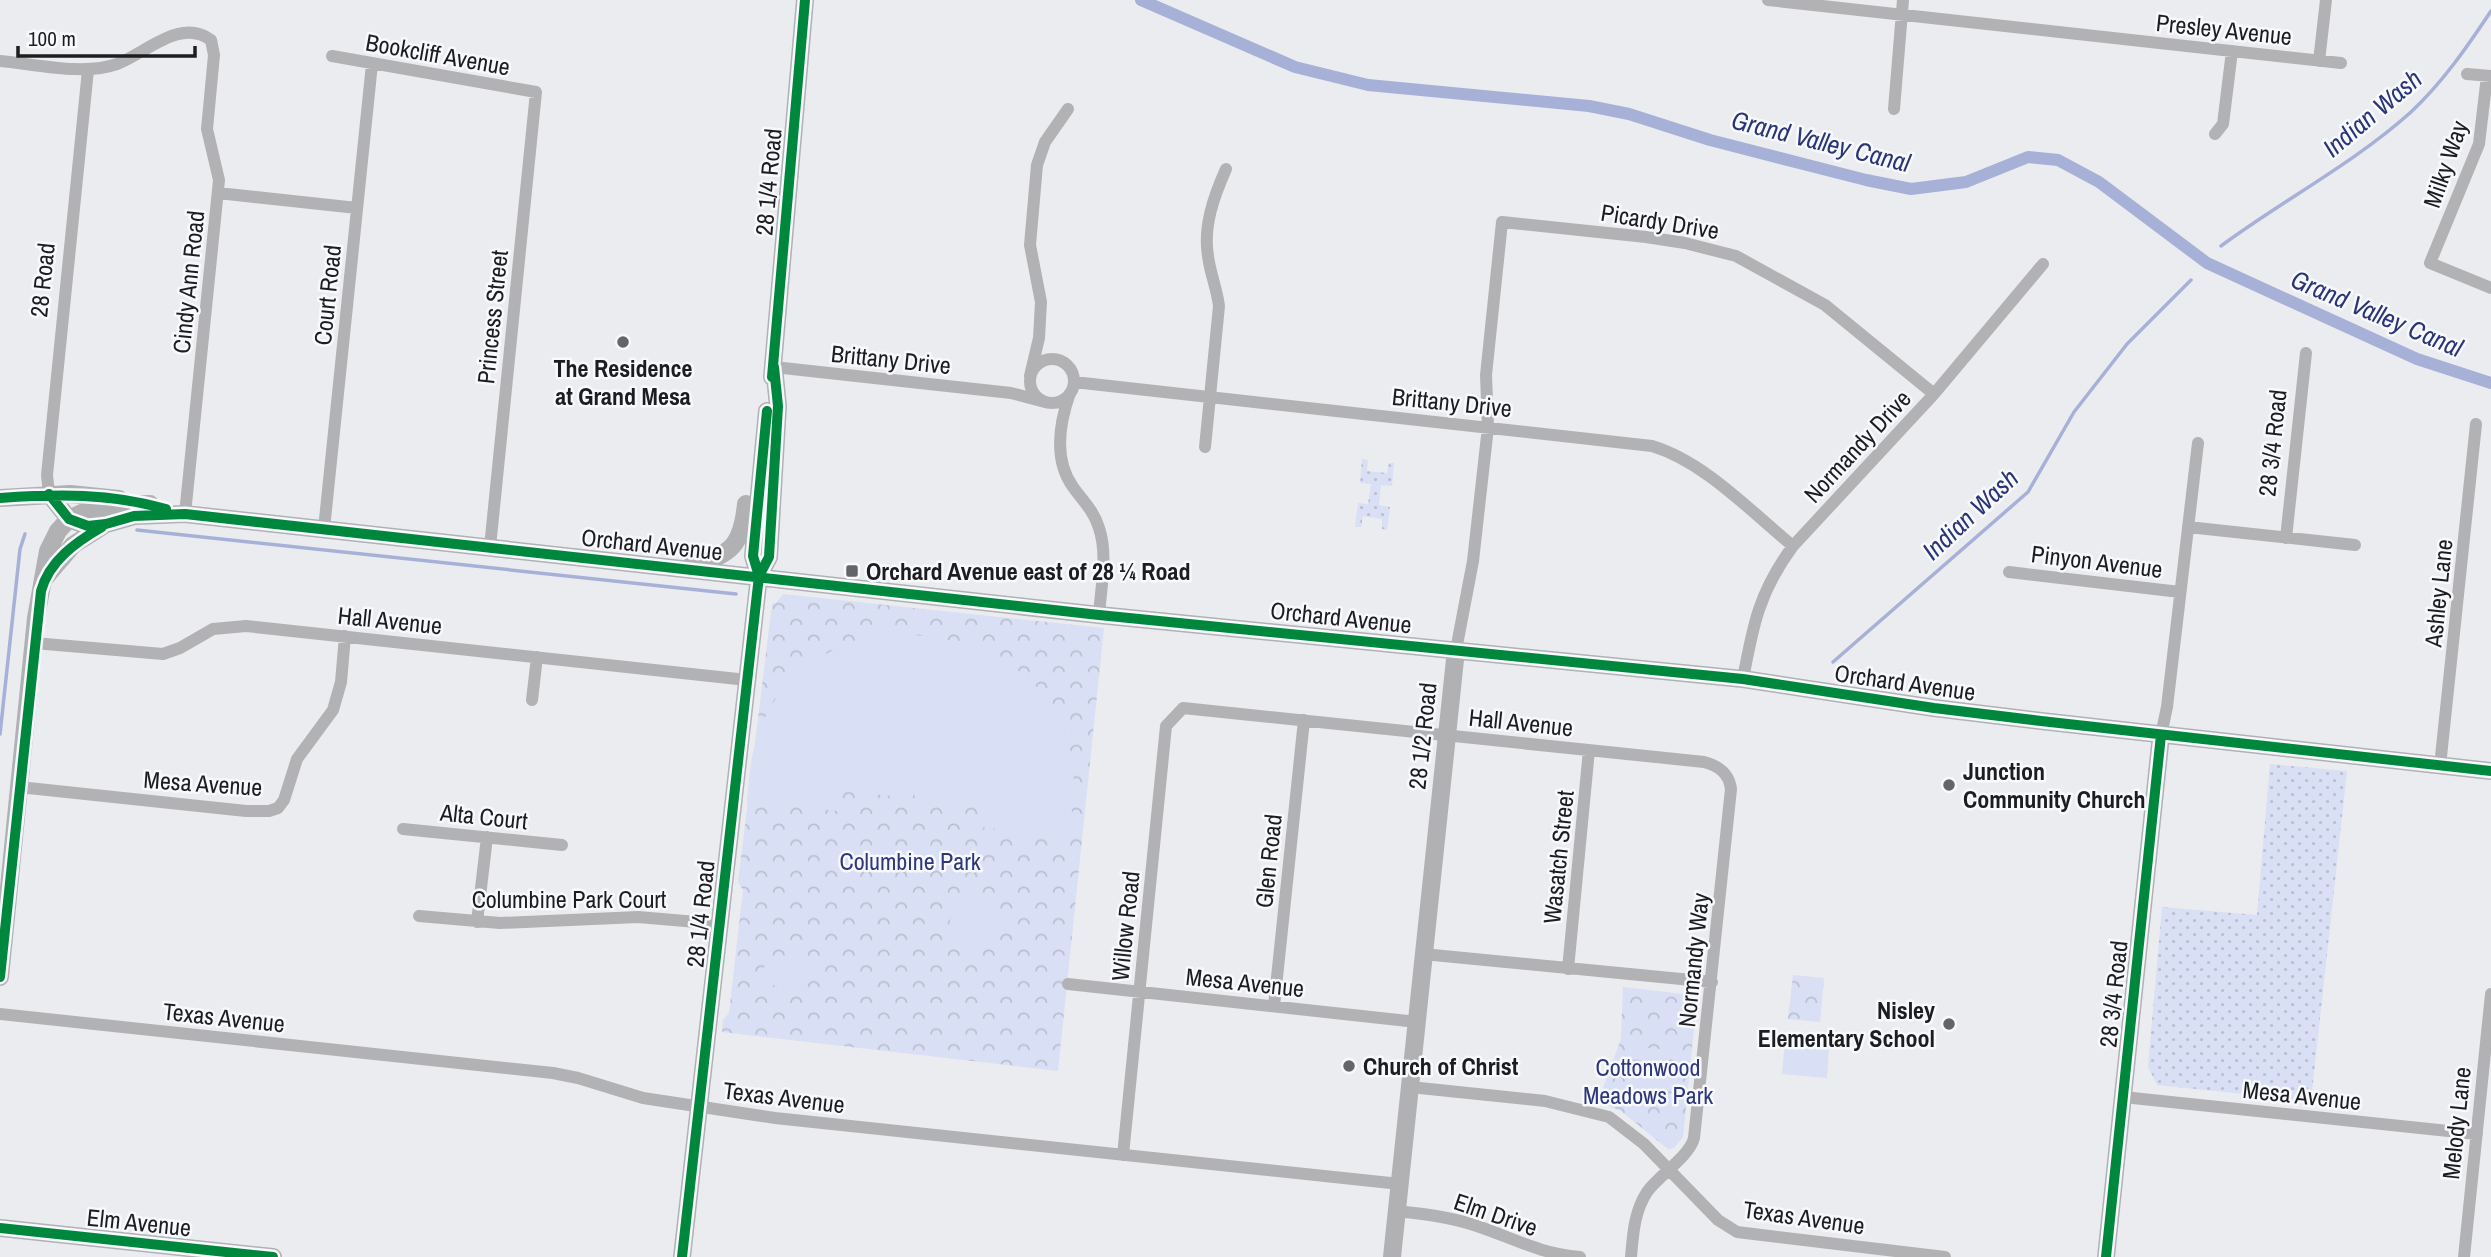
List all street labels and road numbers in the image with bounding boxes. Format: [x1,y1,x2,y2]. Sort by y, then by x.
street label: Presley Avenue [2154,6,2294,52]
street label: Bookcliff Avenue [363,26,513,82]
street label: Milky Way [2415,116,2475,212]
street label: 28 1/4 Road [747,127,789,237]
street label: Picardy Drive [1599,196,1721,246]
street label: Cindy Ann Road [165,209,211,355]
street label: 28 Road [22,241,62,319]
street label: Court Road [306,243,348,347]
street label: Princess Street [469,248,515,386]
street label: Brittany Drive [830,337,952,381]
street label: Brittany Drive [1391,380,1513,424]
street label: Normandy Drive [1796,383,1918,509]
street label: 28 3/4 Road [2250,388,2294,498]
street label: Orchard Avenue [580,521,724,567]
street label: Pinyon Avenue [2030,537,2164,585]
street label: Ashley Lane [2416,537,2460,650]
street label: Orchard Avenue [1269,594,1413,640]
street label: Hall Avenue [336,599,444,641]
street label: Orchard Avenue [1833,656,1977,708]
street label: 28 1/2 Road [1400,681,1444,791]
street label: Hall Avenue [1467,701,1575,743]
street label: Mesa Avenue [143,763,263,803]
street label: Wasatch Street [1535,788,1581,925]
street label: Alta Court [438,795,530,837]
street label: Glen Road [1247,813,1289,909]
street label: 28 1/4 Road [678,859,722,969]
street label: Willow Road [1103,869,1147,983]
street label: Columbine Park Court [472,883,667,915]
street label: Normandy Way [1670,891,1716,1029]
street label: 28 3/4 Road [2091,939,2135,1049]
street label: Mesa Avenue [1184,960,1306,1004]
street label: Texas Avenue [162,995,286,1039]
street label: Melody Lane [2434,1065,2478,1181]
street label: Mesa Avenue [2241,1073,2363,1117]
street label: Texas Avenue [721,1074,847,1120]
street label: Elm Drive [1450,1185,1542,1243]
street label: Texas Avenue [1741,1193,1867,1241]
street label: Elm Avenue [85,1201,193,1243]

